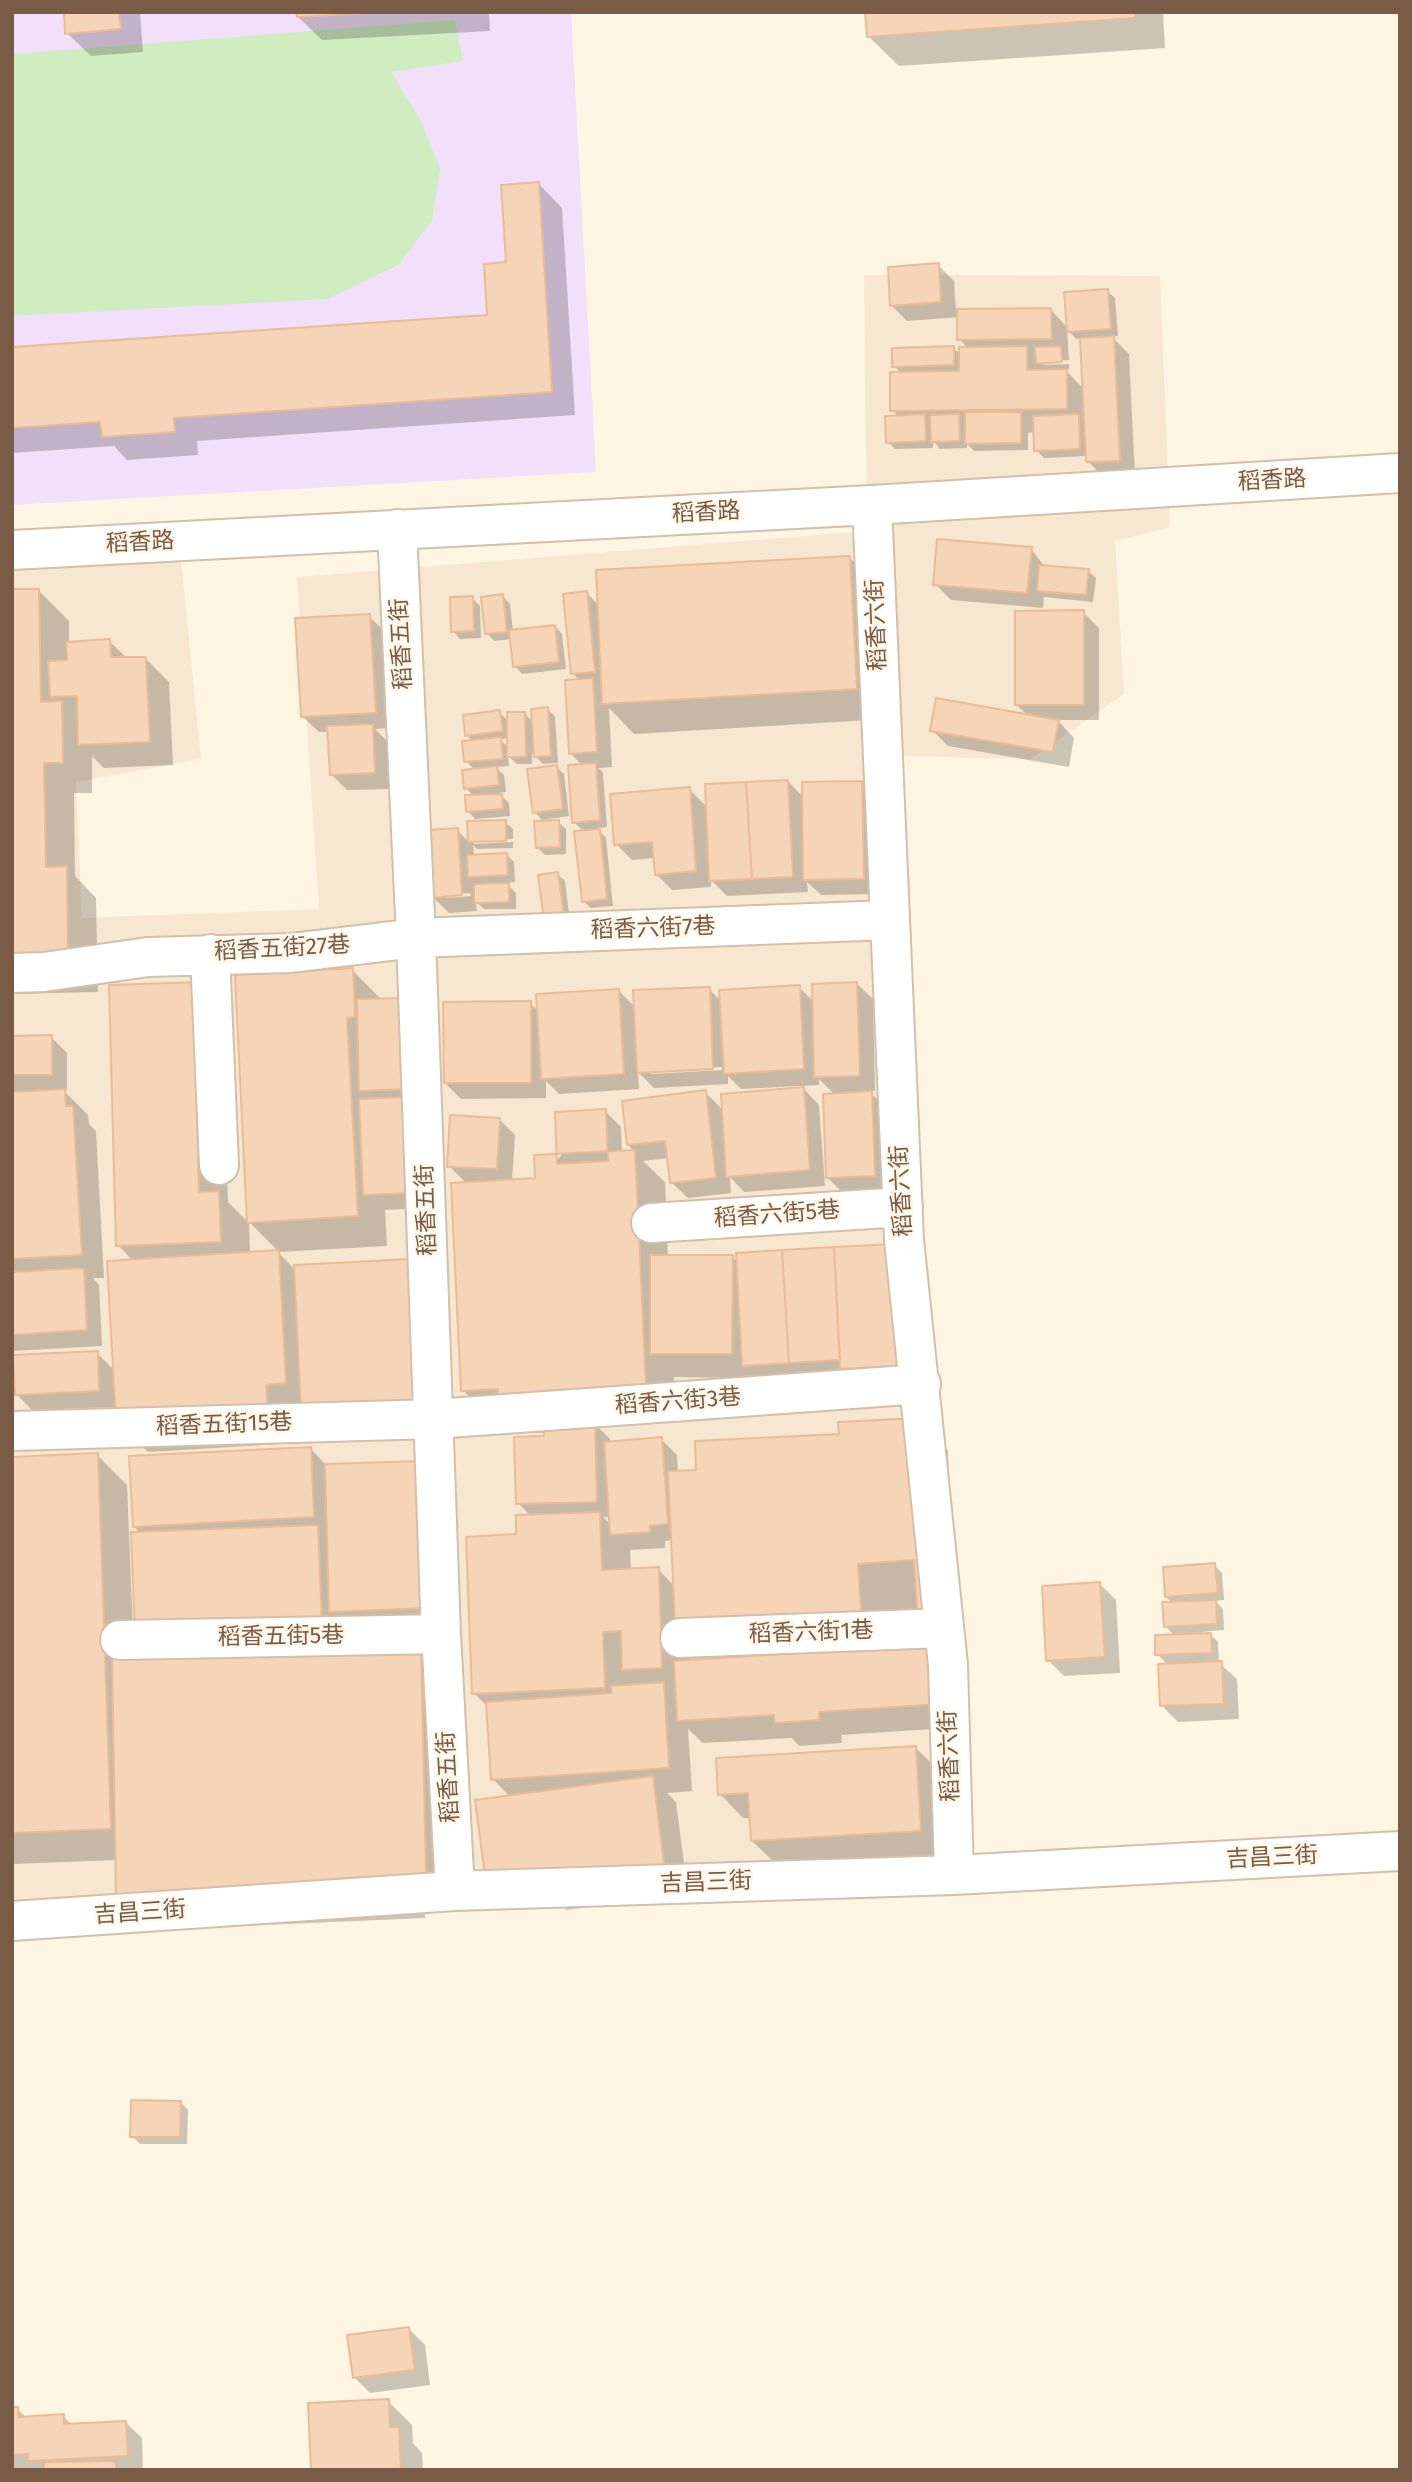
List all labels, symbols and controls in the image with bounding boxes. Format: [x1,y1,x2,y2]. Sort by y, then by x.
street label: 稻香路 [1237,465,1307,497]
street label: 稻香路 [671,497,741,529]
street label: 稻香路 [105,527,175,559]
street label: 稻香六街 [862,579,892,671]
street label: 稻香五街 [386,597,418,691]
street label: 稻香六街7巷 [590,913,716,945]
street label: 稻香五街27巷 [213,932,351,966]
street label: 稻香六街 [886,1144,918,1238]
street label: 稻香五街 [412,1164,442,1256]
street label: 稻香六街5巷 [713,1197,841,1233]
street label: 稻香六街3巷 [614,1384,742,1420]
street label: 稻香五街15巷 [155,1409,293,1441]
street label: 稻香六街1巷 [748,1617,874,1649]
street label: 稻香五街5巷 [218,1622,344,1652]
street label: 稻香六街 [935,1710,965,1802]
street label: 稻香五街 [433,1730,465,1824]
street label: 吉昌三街 [1225,1842,1319,1874]
street label: 吉昌三街 [660,1868,752,1898]
street label: 吉昌三街 [93,1896,187,1930]

